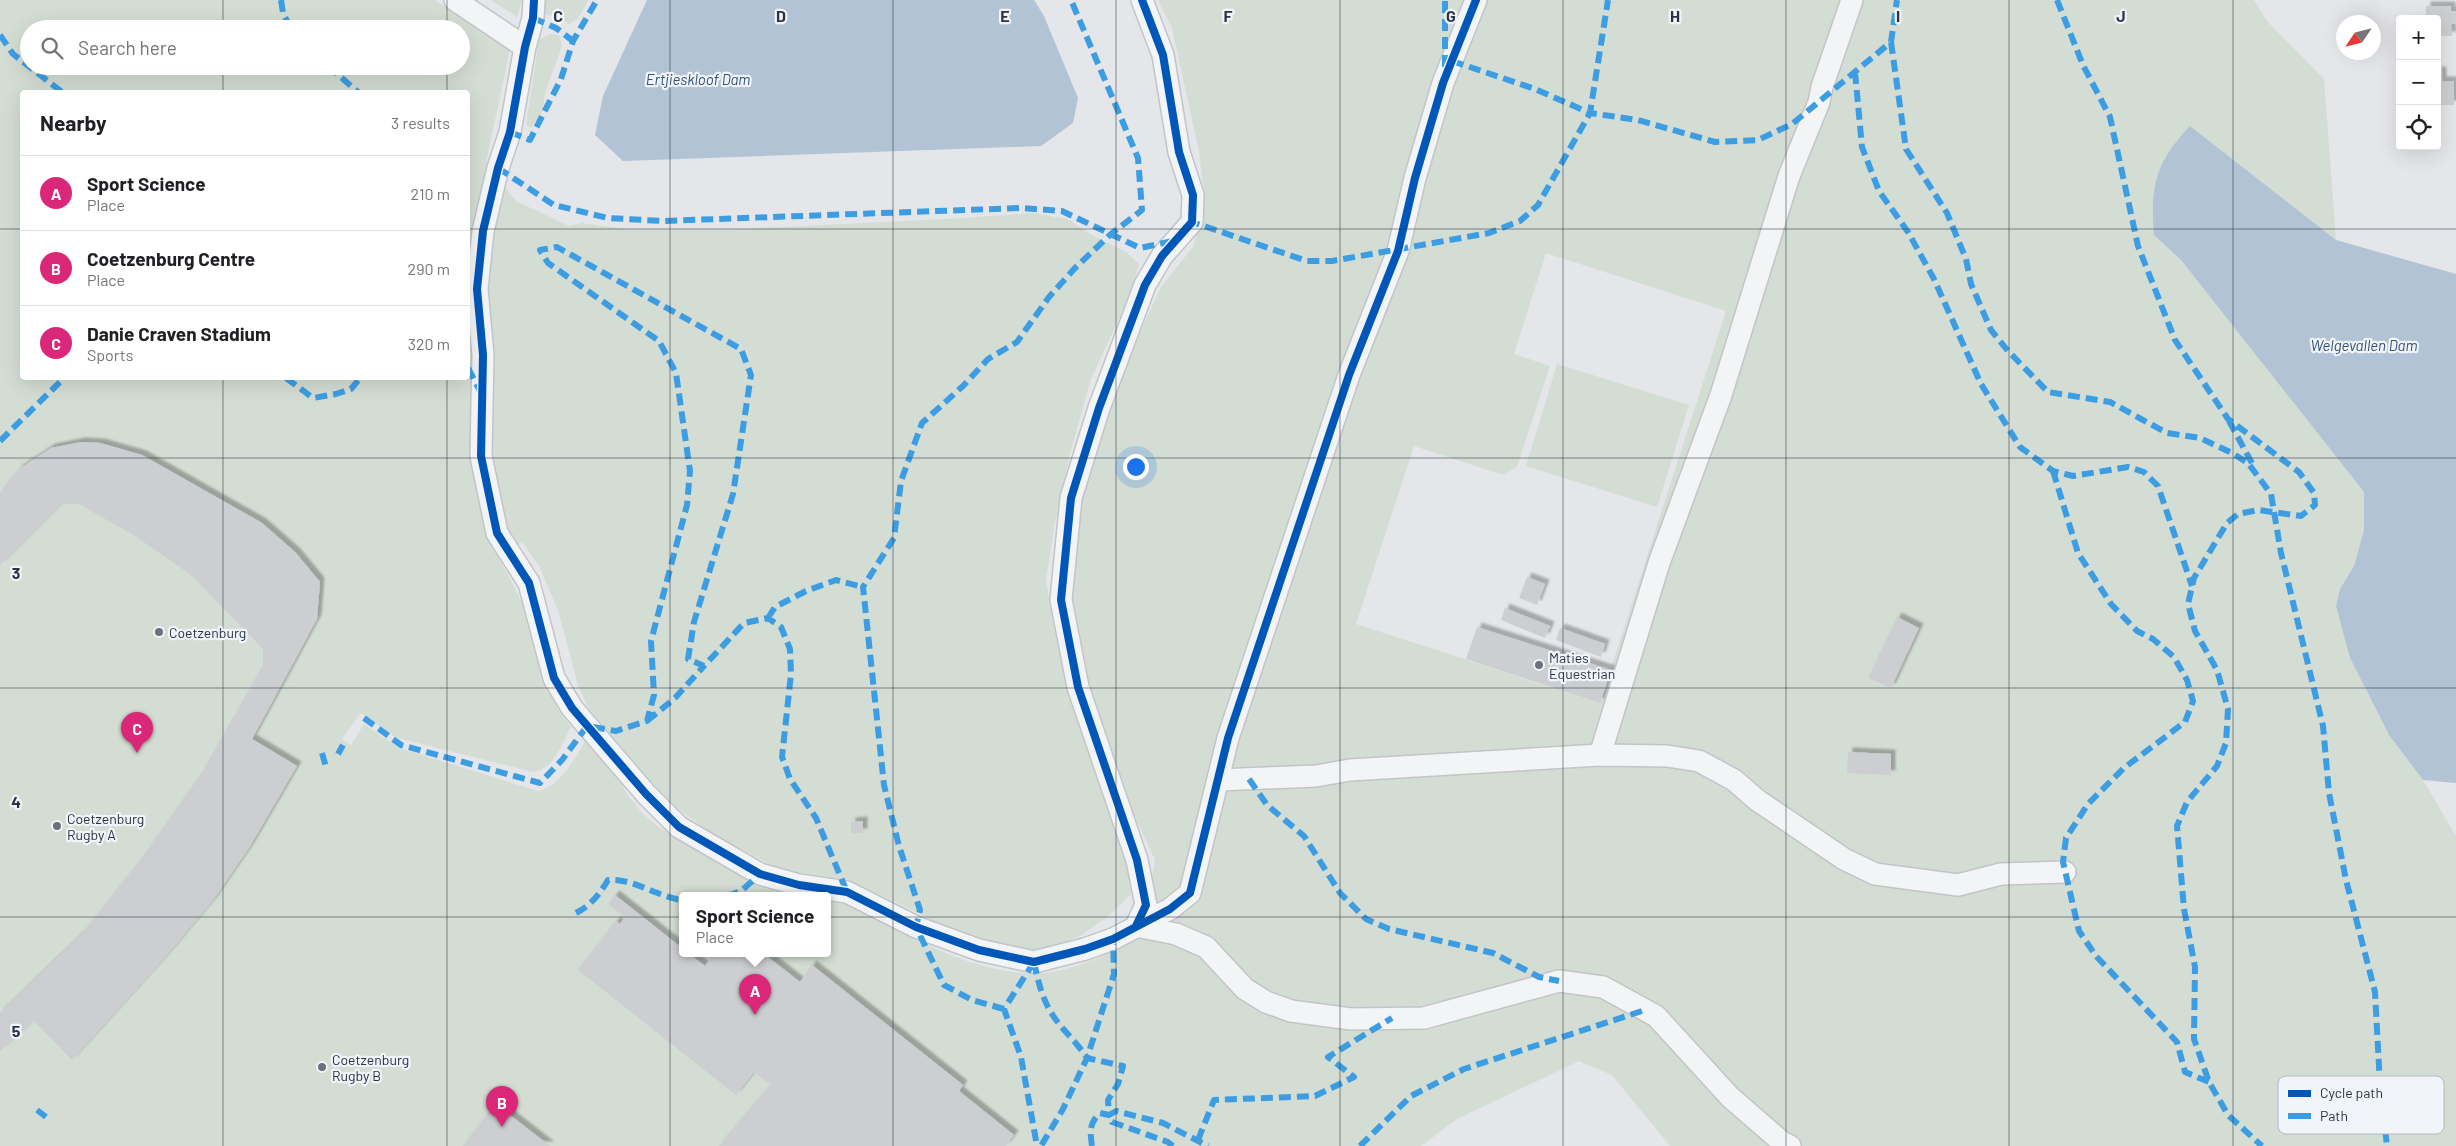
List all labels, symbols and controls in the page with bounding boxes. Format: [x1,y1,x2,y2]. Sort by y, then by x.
text: C [553,6,563,25]
text: D [776,6,786,25]
text: E [1000,6,1010,25]
text: F [1224,6,1233,25]
text: G [1446,6,1456,25]
text: H [1670,6,1680,25]
text: I [1896,6,1900,25]
text: J [2116,6,2126,25]
north arrow [2336,15,2381,60]
map controls [2396,15,2441,150]
button: + [2396,15,2441,60]
search box [20,20,470,75]
icon: search [38,34,66,62]
text: Search here [78,36,177,59]
button: − [2396,60,2441,105]
water label: Ertjieskloof Dam [646,70,750,88]
button: locate [2396,105,2441,150]
text: Nearby [40,110,106,135]
text: 3 results [391,113,450,132]
text: Sport Science [87,172,206,195]
text: A [51,184,61,203]
text: 210 m [411,184,450,203]
text: Place [87,195,125,214]
text: Coetzenburg Centre [87,247,255,270]
text: B [51,259,61,278]
text: 290 m [408,259,450,278]
text: Place [87,270,125,289]
text: Danie Craven Stadium [87,322,271,345]
text: C [51,334,61,353]
text: 320 m [408,334,450,353]
water label: Welgevallen Dam [2311,336,2417,354]
text: Sports [87,345,133,364]
your location [1123,454,1149,480]
text: 3 [12,563,20,582]
place label: Coetzenburg [169,624,246,641]
marker: Coetzenburg [153,626,165,638]
place label: Maties Equestrian [1549,649,1615,682]
marker: Maties Equestrian [1533,659,1545,671]
pin: C [121,712,153,753]
text: 4 [11,792,21,811]
place label: Coetzenburg Rugby A [67,810,144,843]
marker: Coetzenburg Rugby A [51,820,63,832]
popup [679,892,831,957]
text: Sport Science [696,904,814,927]
text: Place [696,927,734,946]
pin: A [739,974,771,1015]
text: 5 [12,1021,21,1040]
place label: Coetzenburg Rugby B [332,1051,409,1084]
marker: Coetzenburg Rugby B [316,1061,328,1073]
legend [2278,1076,2444,1134]
text: Cycle path [2320,1084,2383,1101]
pin: B [486,1086,518,1127]
text: Path [2320,1107,2348,1124]

